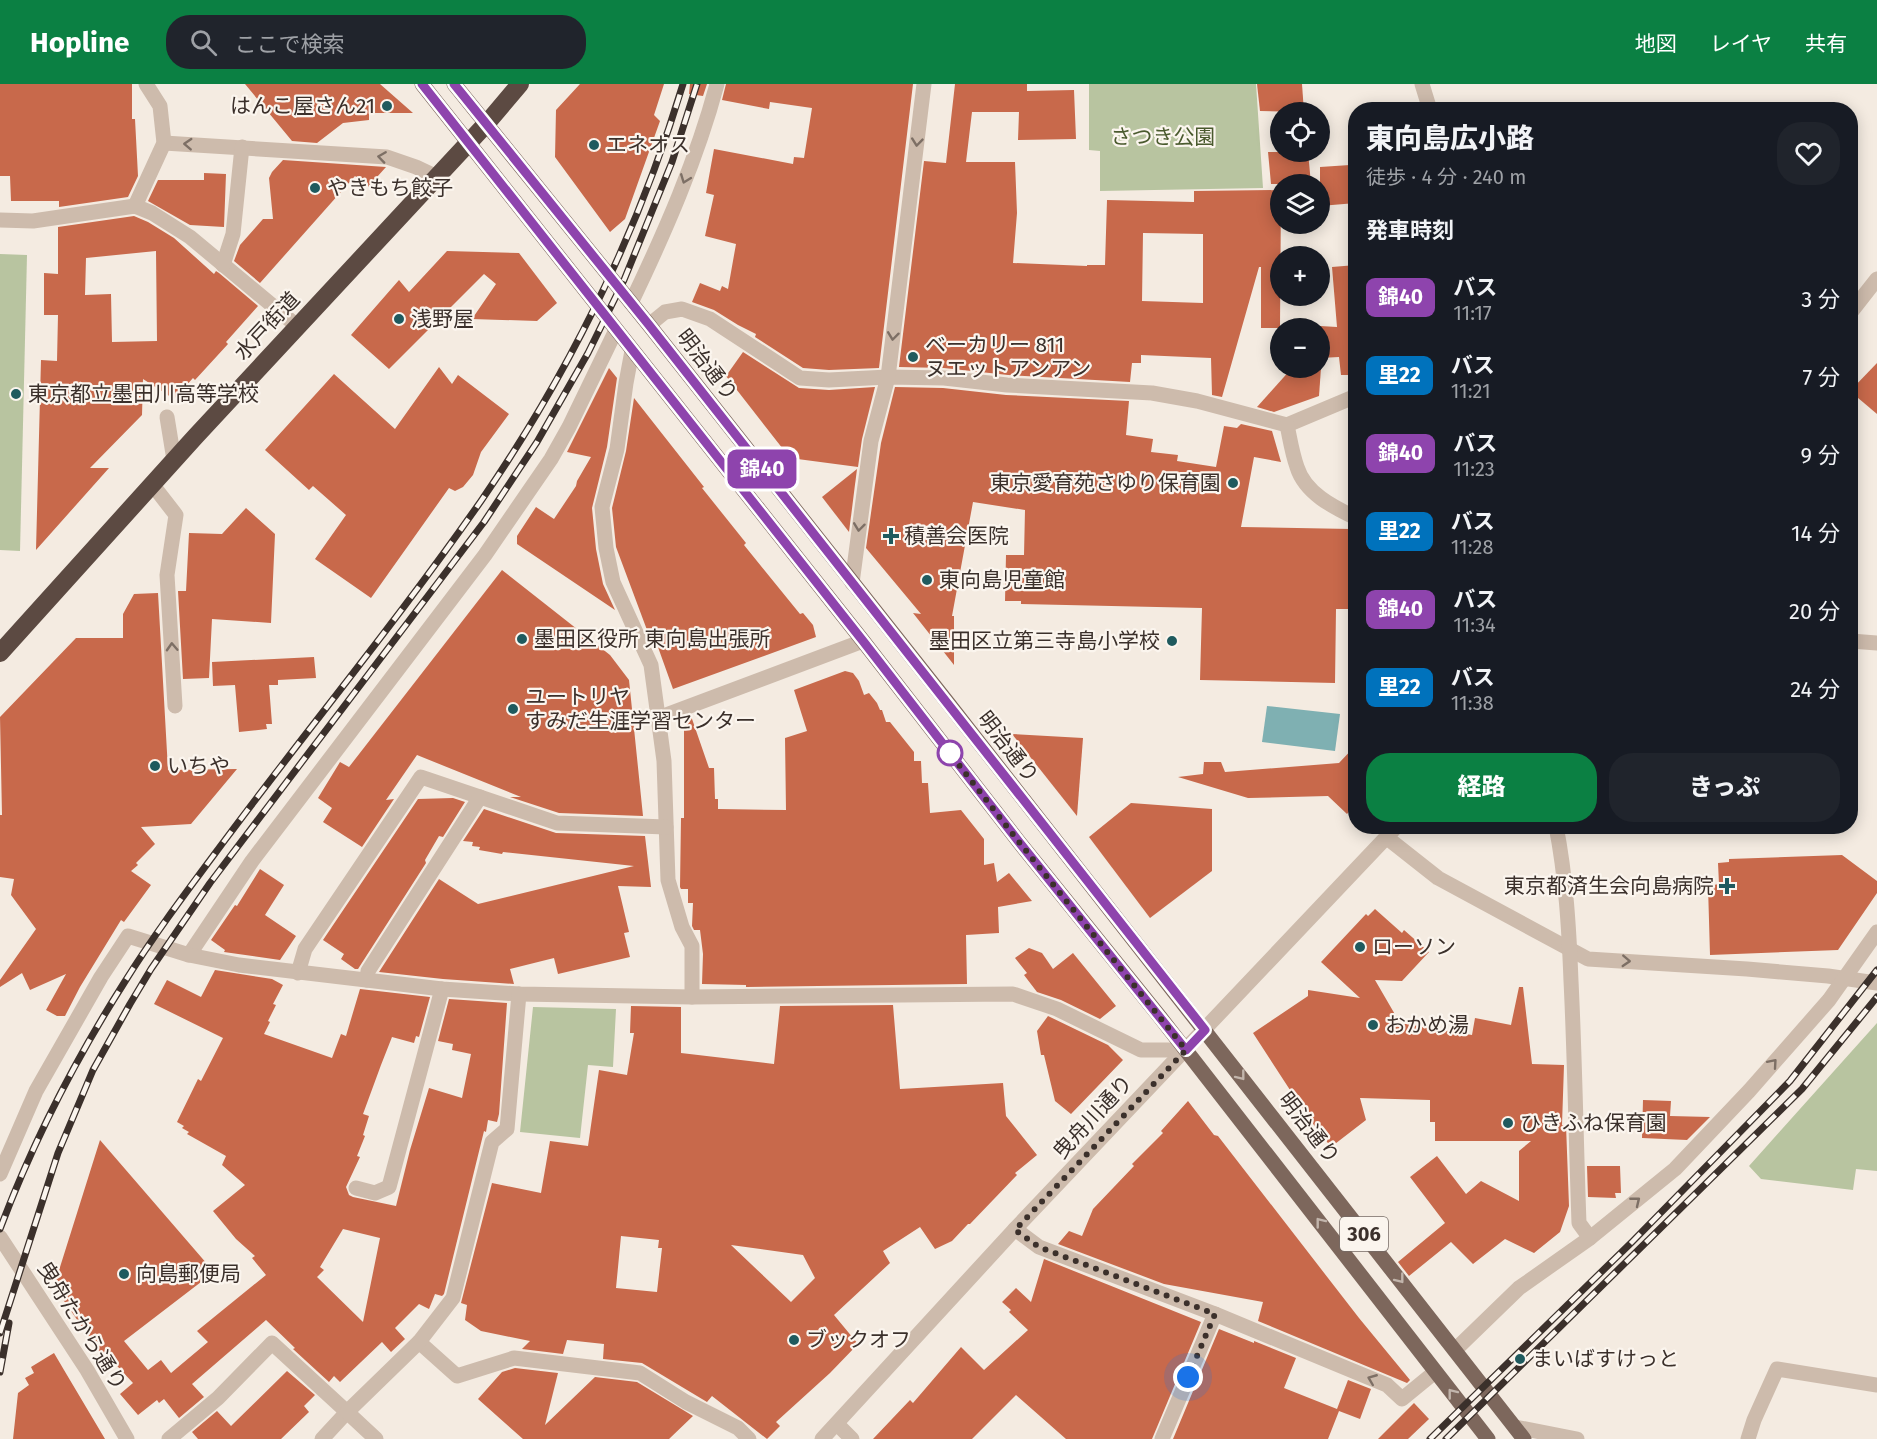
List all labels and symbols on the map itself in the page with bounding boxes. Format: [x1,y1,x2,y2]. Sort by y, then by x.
place label: はんこ屋さん21 [230,93,375,119]
marker: はんこ屋さん21 [380,99,394,113]
park label: さつき公園 [1111,124,1216,150]
place label: エネオス [606,132,690,158]
one-way arrow [183,137,192,150]
one-way arrow [911,137,924,147]
marker: エネオス [587,138,601,152]
one-way arrow [378,151,387,164]
one-way arrow [679,173,692,184]
place label: やきもち餃子 [327,175,453,201]
marker: やきもち餃子 [308,181,322,195]
street label: 水戸街道 [229,286,305,366]
place label: 浅野屋 [411,306,474,332]
marker: 浅野屋 [392,312,406,326]
street label: 明治通り [671,324,743,406]
one-way arrow [888,331,900,340]
place label: ベーカリー 811 ヌエットアンアン [925,332,1091,382]
marker: ベーカリー 811 ヌエットアンアン [906,350,920,364]
place label: 東京都立墨田川高等学校 [28,381,259,407]
marker: 東京都立墨田川高等学校 [9,387,23,401]
line badge: 錦40 [728,450,796,488]
place label: 東京愛育苑さゆり保育園 [990,470,1221,496]
marker: 東京愛育苑さゆり保育園 [1226,476,1240,490]
one-way arrow [854,523,866,532]
place label: 積善会医院 [904,523,1009,549]
marker: 積善会医院 [882,527,900,545]
place label: 東向島児童館 [939,567,1065,593]
marker: 東向島児童館 [920,573,934,587]
place label: 墨田区役所 東向島出張所 [534,626,771,652]
place label: 墨田区立第三寺島小学校 [929,628,1160,654]
marker: 墨田区役所 東向島出張所 [515,632,529,646]
marker: 墨田区立第三寺島小学校 [1165,634,1179,648]
one-way arrow [165,643,178,652]
place label: ユートリヤ すみだ生涯学習センター [525,684,756,734]
marker: ユートリヤ すみだ生涯学習センター [506,702,520,716]
street label: 明治通り [972,706,1044,788]
unlabelled marker [937,740,963,766]
place label: いちや [167,753,230,779]
marker: いちや [148,759,162,773]
place label: 東京都済生会向島病院 [1504,873,1714,899]
marker: 東京都済生会向島病院 [1718,877,1736,895]
place label: ローソン [1372,934,1456,960]
marker: ローソン [1353,940,1367,954]
one-way arrow [1621,955,1630,968]
place label: おかめ湯 [1385,1012,1469,1038]
marker: おかめ湯 [1366,1018,1380,1032]
one-way arrow [1766,1059,1777,1070]
one-way arrow [1233,1069,1244,1080]
street label: 曳舟川通り [1048,1070,1138,1164]
street label: 明治通り [1273,1087,1345,1169]
place label: ひきふね保育園 [1520,1110,1667,1136]
marker: ひきふね保育園 [1501,1116,1515,1130]
one-way arrow [1629,1197,1640,1208]
road number: 306 [1340,1217,1388,1251]
one-way arrow [1316,1218,1327,1229]
street label: 曳舟たから通り [32,1257,132,1395]
place label: 向島郵便局 [136,1261,241,1287]
marker: 向島郵便局 [117,1267,131,1281]
one-way arrow [1392,1273,1403,1284]
place label: ブックオフ [806,1327,911,1353]
marker: ブックオフ [787,1333,801,1347]
place label: まいばすけっと [1532,1346,1679,1372]
marker: まいばすけっと [1513,1352,1527,1366]
your location [1173,1362,1203,1392]
one-way arrow [1367,1374,1378,1386]
one-way arrow [1448,1389,1459,1400]

